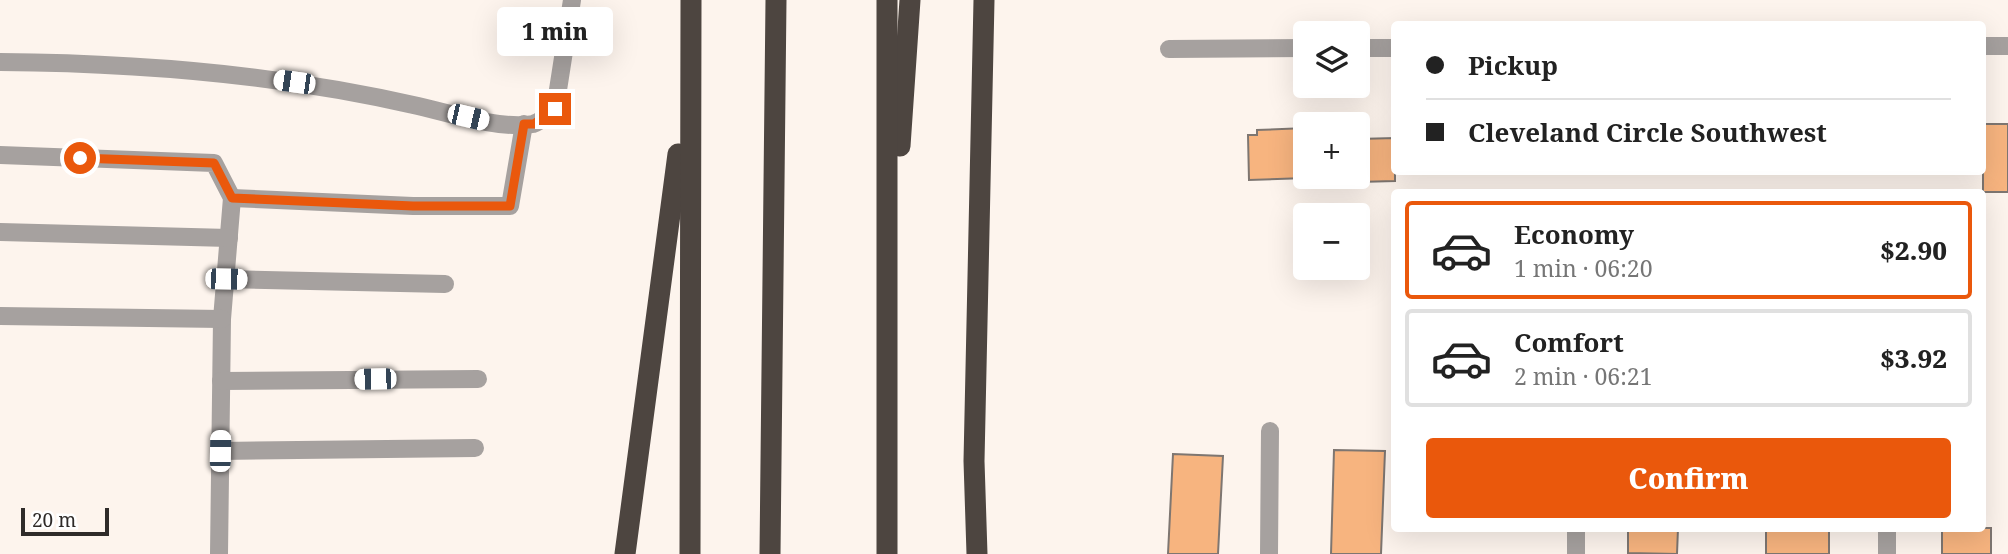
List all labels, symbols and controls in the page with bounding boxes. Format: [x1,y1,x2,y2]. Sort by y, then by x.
callout: 1 min [497,7,613,56]
text: 1 min [522,15,588,47]
map controls [1293,21,1370,280]
button: layers [1293,21,1370,98]
text: Pickup [1468,47,1558,83]
car [272,69,317,95]
route end [539,93,571,125]
car [446,102,491,132]
button: + [1293,112,1370,189]
text: Cleveland Circle Southwest [1468,114,1827,150]
route start [64,142,96,174]
button: − [1293,203,1370,280]
text: Economy [1514,216,1634,252]
icon: car [1430,219,1493,282]
text: $2.90 [1880,232,1947,268]
text: 1 min · 06:20 [1514,252,1652,284]
car [205,268,248,290]
text: Comfort [1514,324,1624,360]
icon: car [1430,327,1493,390]
text: $3.92 [1880,340,1947,376]
text: 2 min · 06:21 [1514,360,1652,392]
car [354,368,397,390]
car [210,430,231,472]
button: Confirm [1426,438,1951,518]
scale bar [21,505,108,537]
text: 20 m [32,507,76,533]

